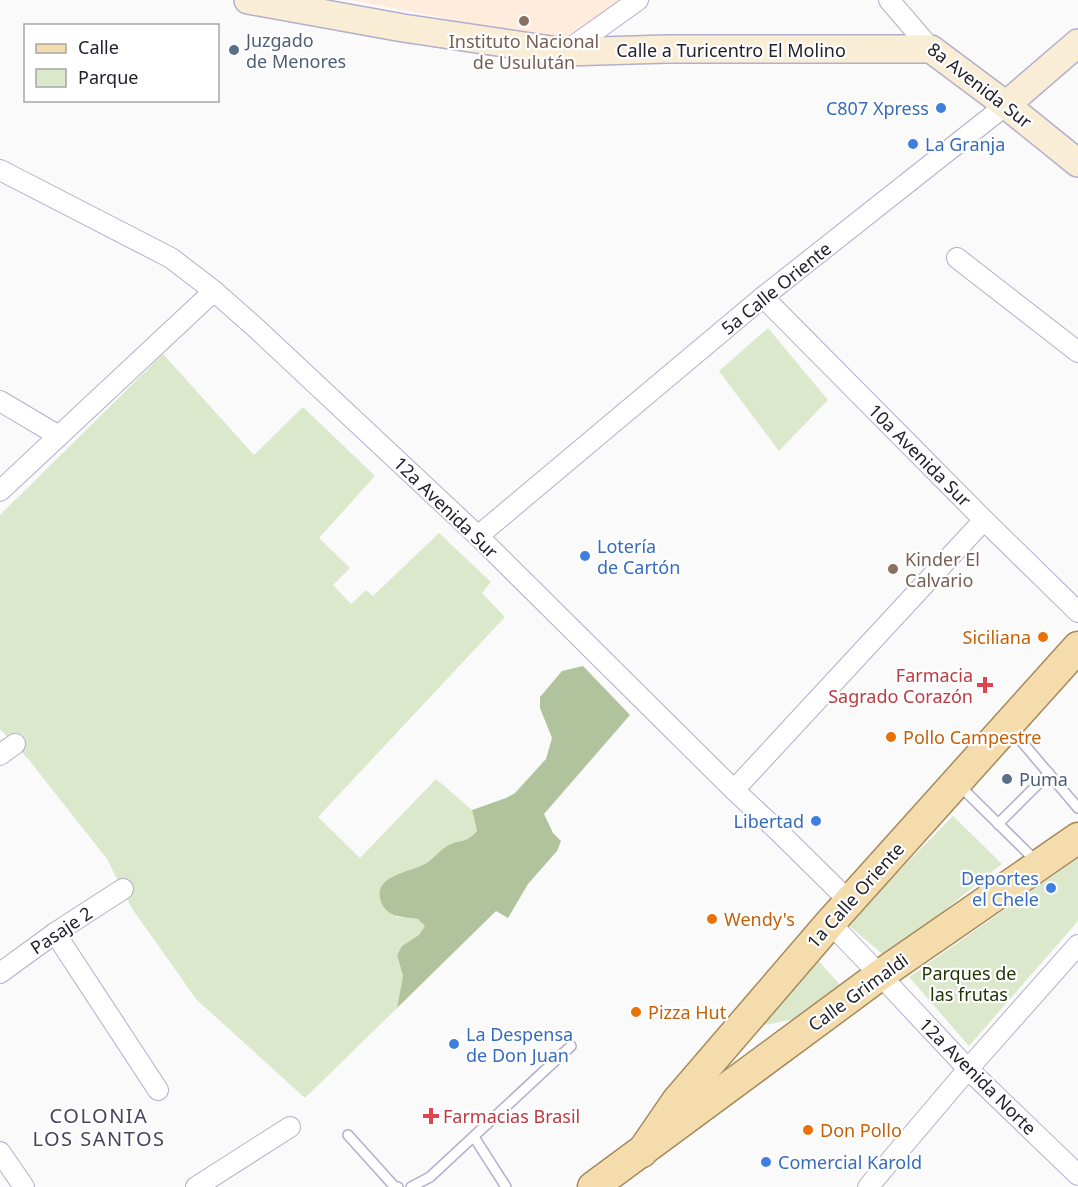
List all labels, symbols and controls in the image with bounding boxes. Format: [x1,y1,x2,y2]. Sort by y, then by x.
marker: Instituto Nacional de Usulután [517,14,531,28]
legend [24,24,219,102]
place label: Juzgado de Menores [244,28,346,73]
place label: Instituto Nacional de Usulután [449,29,599,74]
text: Calle [78,35,119,59]
street label: 8a Avenida Sur [923,37,1037,134]
street label: Calle a Turicentro El Molino [616,38,846,62]
marker: Juzgado de Menores [227,43,241,57]
text: Parque [78,65,138,89]
place label: C807 Xpress [826,96,929,120]
marker: C807 Xpress [934,101,948,115]
place label: La Granja [925,132,1005,156]
marker: La Granja [906,137,920,151]
street label: 5a Calle Oriente [716,236,836,340]
street label: 10a Avenida Sur [863,398,977,512]
street label: 12a Avenida Sur [389,451,504,563]
place label: Lotería de Cartón [597,534,680,579]
place label: Kinder El Calvario [905,547,980,592]
marker: Lotería de Cartón [578,549,592,563]
marker: Kinder El Calvario [886,562,900,576]
place label: Siciliana [963,625,1031,649]
marker: Siciliana [1036,630,1050,644]
place label: Farmacia Sagrado Corazón [828,663,973,708]
marker: Farmacia Sagrado Corazón [978,678,992,692]
place label: Pollo Campestre [903,725,1042,749]
marker: Pollo Campestre [884,730,898,744]
place label: Puma [1019,767,1068,791]
marker: Puma [1000,772,1014,786]
place label: Libertad [734,809,804,833]
marker: Libertad [809,814,823,828]
street label: 1a Calle Oriente [801,837,909,953]
place label: Deportes el Chele [961,866,1039,911]
marker: Deportes el Chele [1044,881,1058,895]
street label: Pasaje 2 [25,901,97,959]
place label: Wendy's [724,907,795,931]
marker: Wendy's [705,912,719,926]
street label: Calle Grimaldi [803,948,913,1036]
park label: Parques de las frutas [922,961,1016,1006]
place label: Pizza Hut [648,1000,727,1024]
marker: Pizza Hut [629,1005,643,1019]
street label: 12a Avenida Norte [914,1012,1042,1140]
place label: La Despensa de Don Juan [466,1022,573,1067]
marker: La Despensa de Don Juan [447,1037,461,1051]
district label: COLONIA LOS SANTOS [32,1102,166,1152]
place label: Farmacias Brasil [443,1104,580,1128]
marker: Farmacias Brasil [424,1109,438,1123]
place label: Don Pollo [820,1118,902,1142]
marker: Don Pollo [801,1123,815,1137]
place label: Comercial Karold [778,1150,922,1174]
marker: Comercial Karold [759,1155,773,1169]

